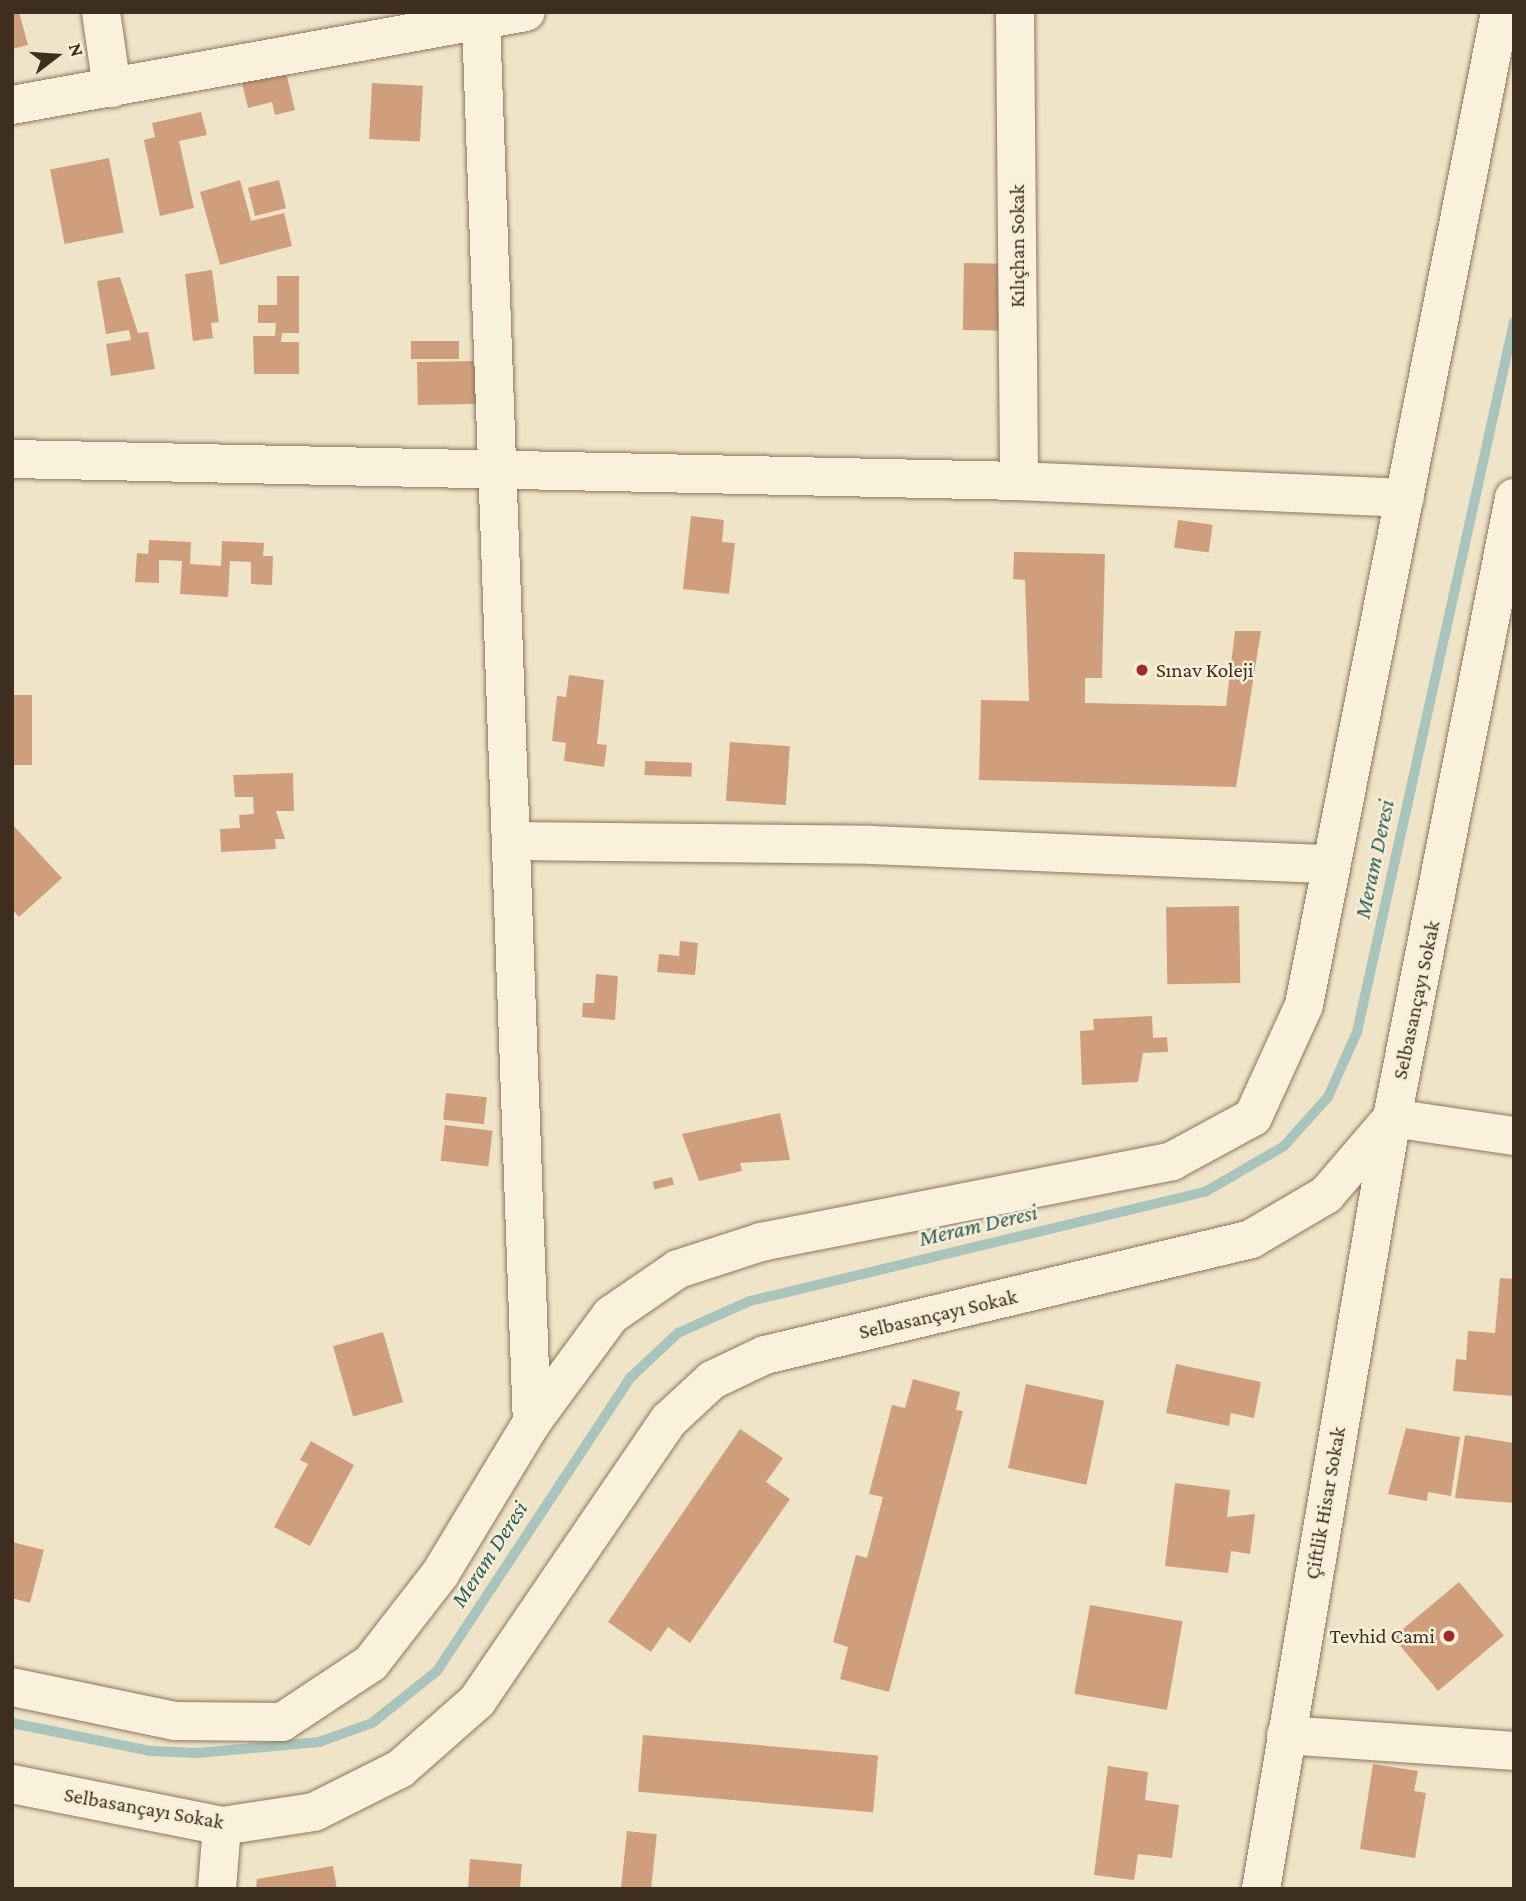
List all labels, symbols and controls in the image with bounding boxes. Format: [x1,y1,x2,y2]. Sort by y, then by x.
north arrow [21,21,91,91]
text: N [65,40,88,59]
street label: Kılıçhan Sokak [1004,184,1030,308]
place label: Sınav Koleji [1156,657,1253,683]
marker: Sınav Koleji [1134,662,1150,678]
water label: Meram Deresi [1348,797,1400,921]
street label: Selbasançayı Sokak [1387,918,1445,1082]
water label: Meram Deresi [916,1198,1040,1252]
street label: Selbasançayı Sokak [856,1284,1020,1344]
street label: Çiftlik Hisar Sokak [1299,1425,1351,1581]
water label: Meram Deresi [444,1496,534,1612]
place label: Tevhid Cami [1329,1623,1435,1649]
marker: Tevhid Cami [1441,1628,1457,1644]
street label: Selbasançayı Sokak [62,1782,226,1834]

